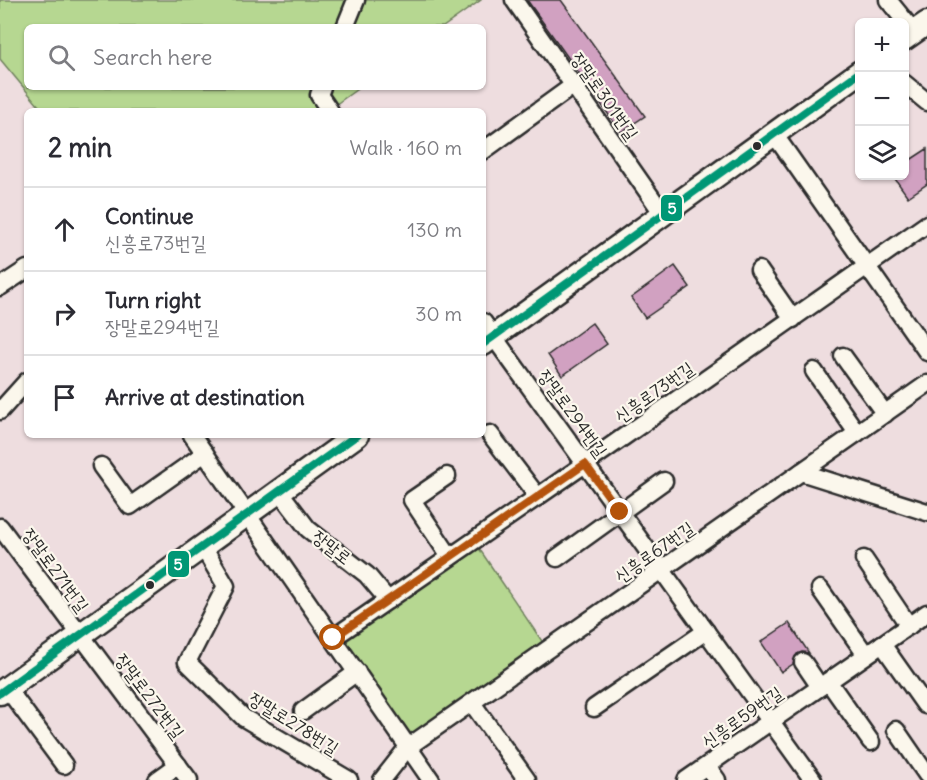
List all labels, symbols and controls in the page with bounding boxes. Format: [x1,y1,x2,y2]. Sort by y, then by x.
map controls [855,18,909,180]
button: + [855,18,909,72]
search box [24,24,486,90]
icon: search [45,41,78,74]
text: Search here [93,43,212,71]
street label: 장말로301번길 [566,48,644,145]
button: − [855,72,909,126]
button: layers [855,126,909,180]
text: 2 min [48,131,112,164]
text: Walk · 160 m [349,135,462,160]
unlabelled marker [751,140,763,152]
line badge: 5 [660,194,683,222]
text: 5 [667,198,677,218]
text: Continue [105,202,194,230]
icon: ahead [48,213,81,246]
text: 130 m [407,217,462,242]
text: 신흥로73번길 [105,230,207,255]
text: Turn right [105,286,201,314]
icon: right [48,297,81,330]
text: 30 m [415,301,462,326]
text: 장말로294번길 [105,314,220,339]
street label: 신흥로73번길 [610,356,698,428]
street label: 장말로294번길 [533,365,613,462]
icon: arrive [48,381,81,414]
text: Arrive at destination [105,383,305,411]
route end [606,498,632,524]
street label: 신흥로67번길 [610,516,699,588]
street label: 장말로271번길 [18,523,94,617]
street label: 장말로 [308,525,356,569]
line badge: 5 [167,550,190,578]
text: 5 [173,554,183,574]
unlabelled marker [144,579,156,591]
route start [319,624,345,650]
street label: 장말로272번길 [110,649,190,744]
street label: 신흥로59번길 [697,681,787,753]
street label: 장말로278번길 [245,686,344,760]

